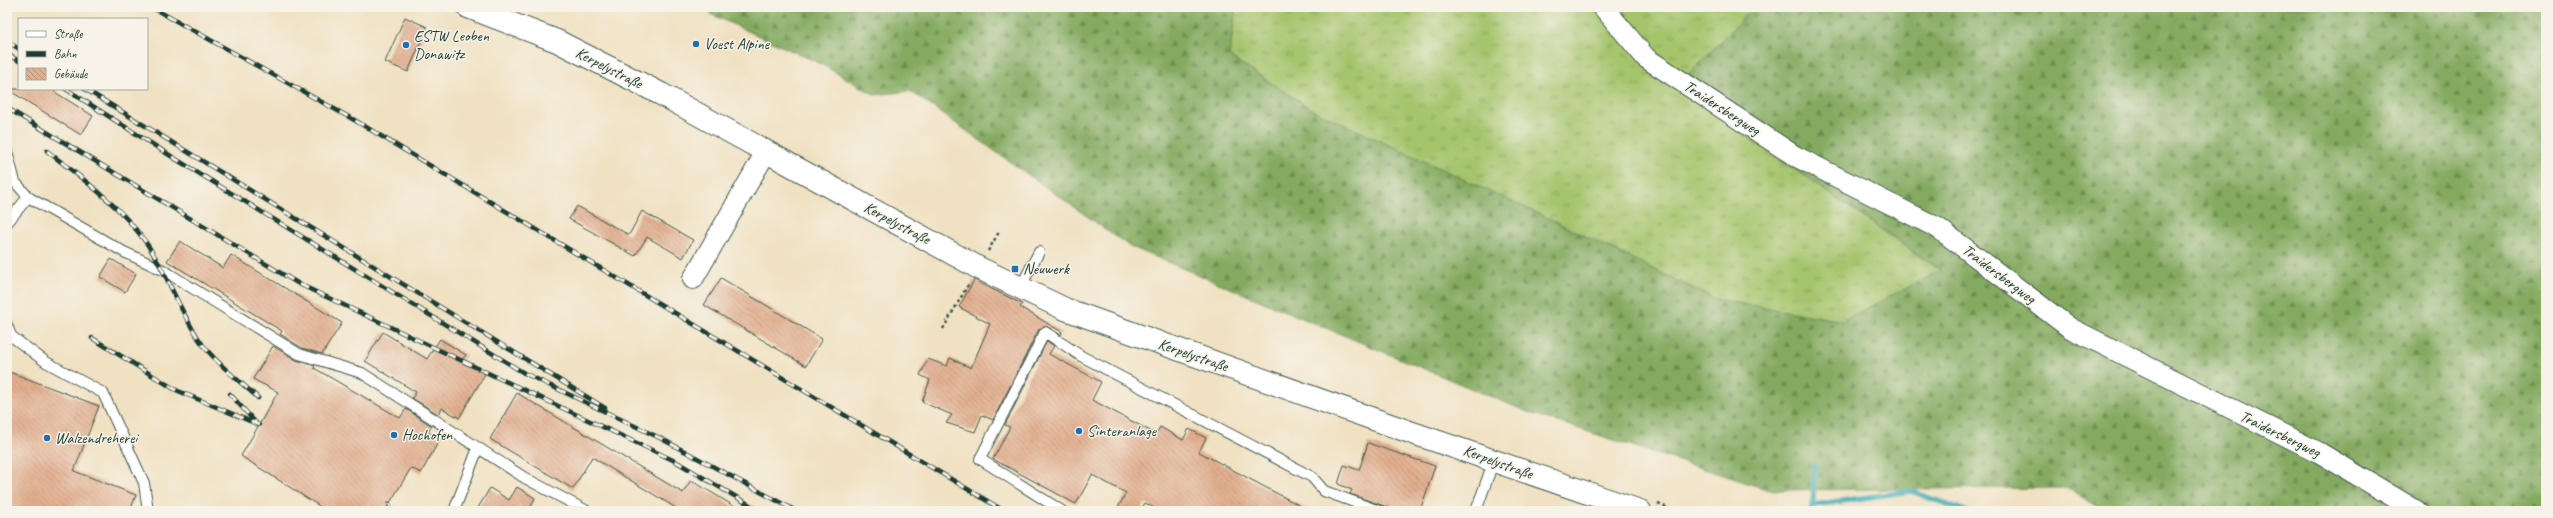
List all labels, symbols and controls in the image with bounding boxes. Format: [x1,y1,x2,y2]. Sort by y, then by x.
legend [18,18,148,90]
text: Straße [54,26,83,42]
place label: ESTW Leoben Donawitz [414,26,490,64]
place label: Voest Alpine [704,34,771,54]
marker: Voest Alpine [691,39,701,49]
marker: ESTW Leoben Donawitz [401,40,411,50]
street label: Kerpelystraße [572,43,647,94]
text: Bahn [54,46,77,62]
text: Gebäude [54,66,88,82]
street label: Traidersbergweg [1680,76,1765,141]
street label: Kerpelystraße [860,197,935,250]
street label: Traidersbergweg [1958,240,2041,309]
place label: Neuwerk [1023,259,1070,279]
marker: Neuwerk [1010,264,1020,274]
street label: Kerpelystraße [1156,334,1232,377]
street label: Traidersbergweg [2236,406,2325,463]
place label: Sinteranlage [1087,421,1158,441]
place label: Hochofen [402,425,453,445]
marker: Sinteranlage [1074,426,1084,436]
place label: Walzendreherei [55,428,139,448]
marker: Hochofen [389,430,399,440]
marker: Walzendreherei [42,433,52,443]
street label: Kerpelystraße [1461,440,1537,484]

